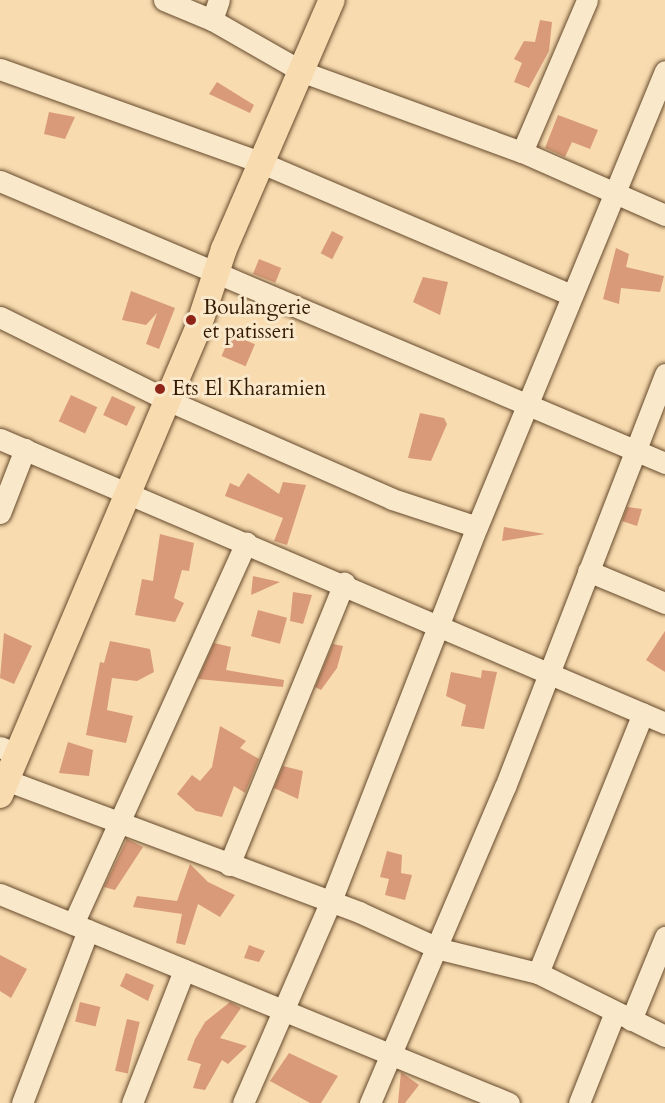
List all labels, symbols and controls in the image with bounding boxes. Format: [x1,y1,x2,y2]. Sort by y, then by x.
place label: Boulangerie et patisseri [203,295,311,345]
marker: Boulangerie et patisseri [184,313,198,327]
place label: Ets El Kharamien [172,376,326,402]
marker: Ets El Kharamien [153,382,167,396]

